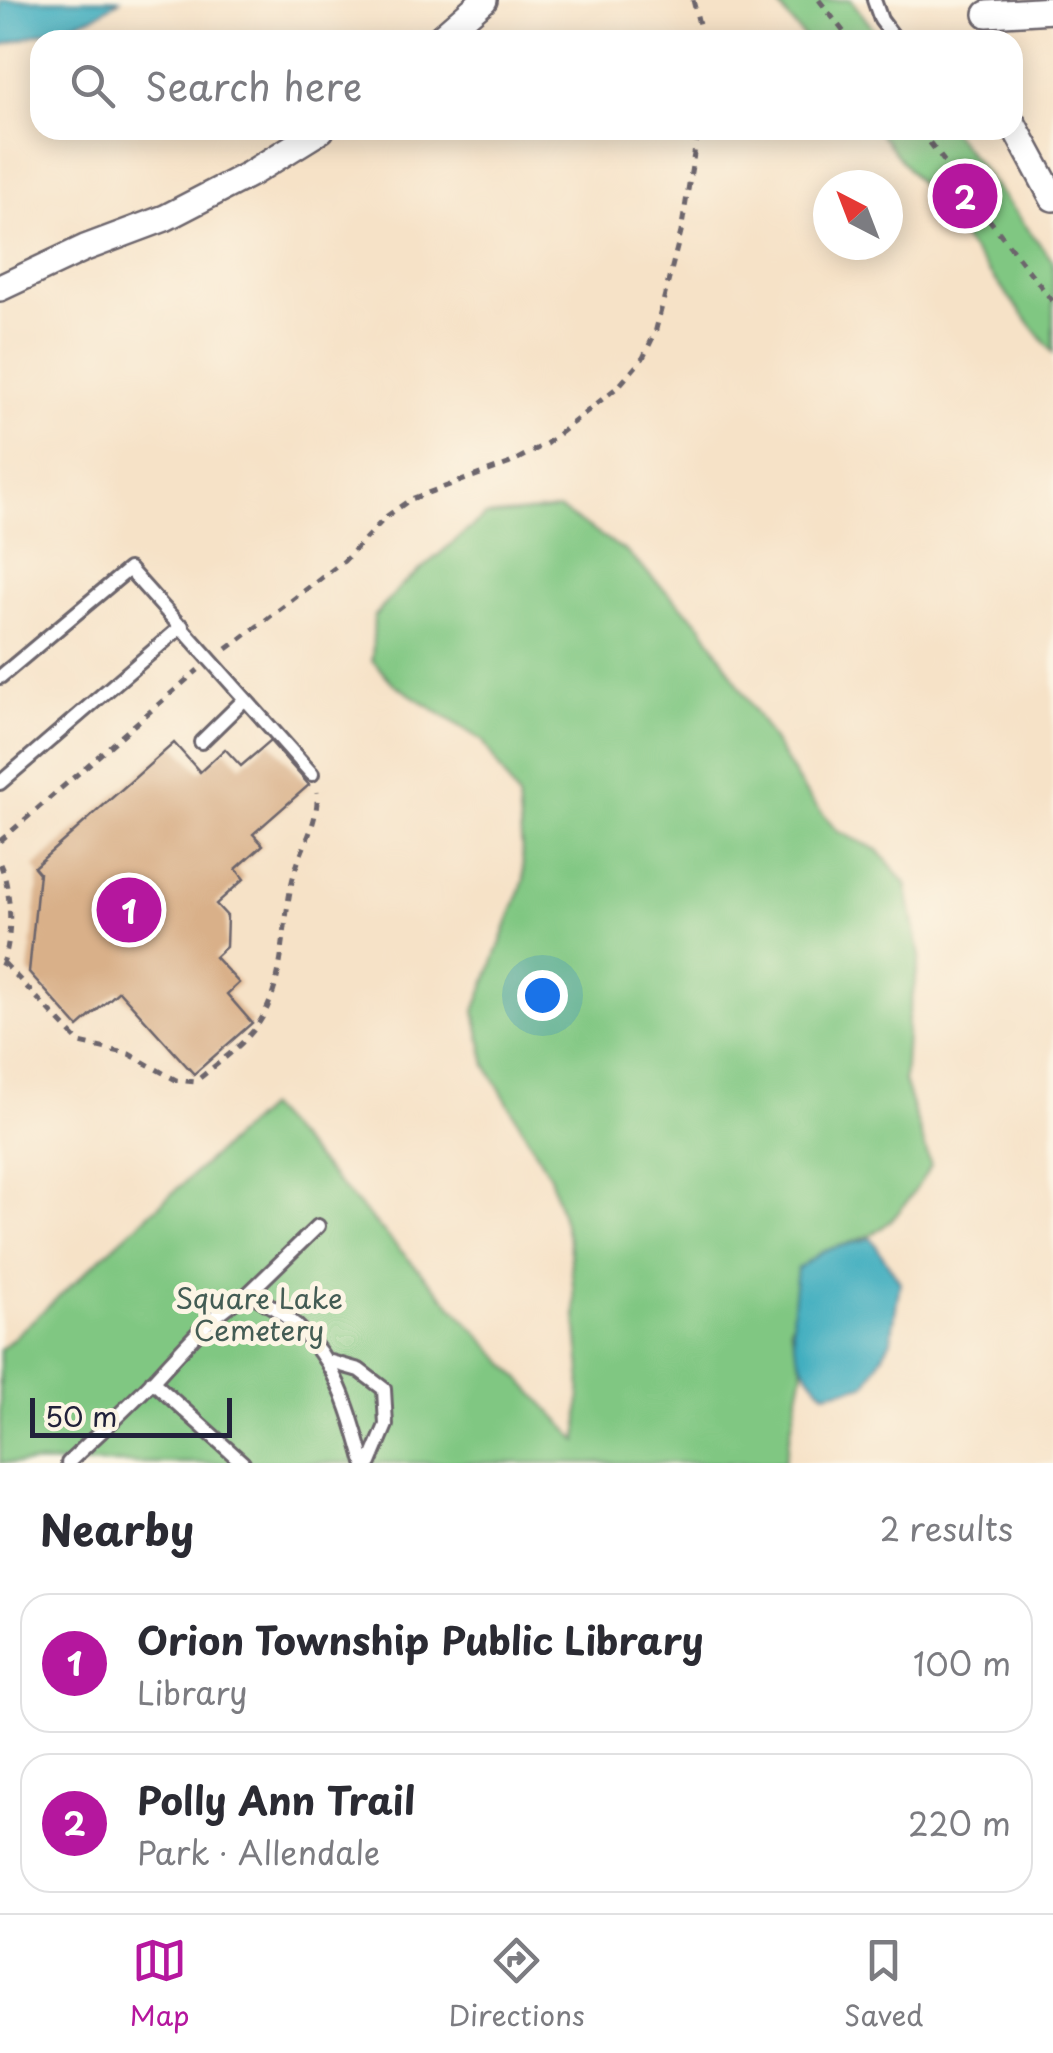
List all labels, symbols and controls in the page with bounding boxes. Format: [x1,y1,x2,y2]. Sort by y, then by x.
search box [30,30,1023,140]
text: Search here [145,57,362,114]
icon: search [65,58,120,113]
pin: 2 [932,158,998,234]
north arrow [813,170,903,260]
pin: 1 [96,872,162,948]
your location [517,970,568,1021]
park label: Square Lake Cemetery [175,1276,343,1351]
scale bar [30,1393,232,1438]
text: 50 m [45,1394,118,1437]
text: Nearby [40,1497,194,1560]
text: 2 results [880,1504,1013,1552]
text: Orion Township Public Library [137,1611,704,1668]
text: 1 [67,1639,82,1687]
text: 100 m [913,1639,1011,1687]
text: Library [137,1668,248,1716]
text: Polly Ann Trail [137,1771,415,1828]
text: 2 [63,1799,86,1847]
text: 220 m [908,1799,1011,1847]
text: Park · Allendale [137,1828,380,1876]
tab: Map [130,1933,189,2036]
tab: Directions [449,1933,585,2036]
tab: Saved [844,1933,923,2036]

